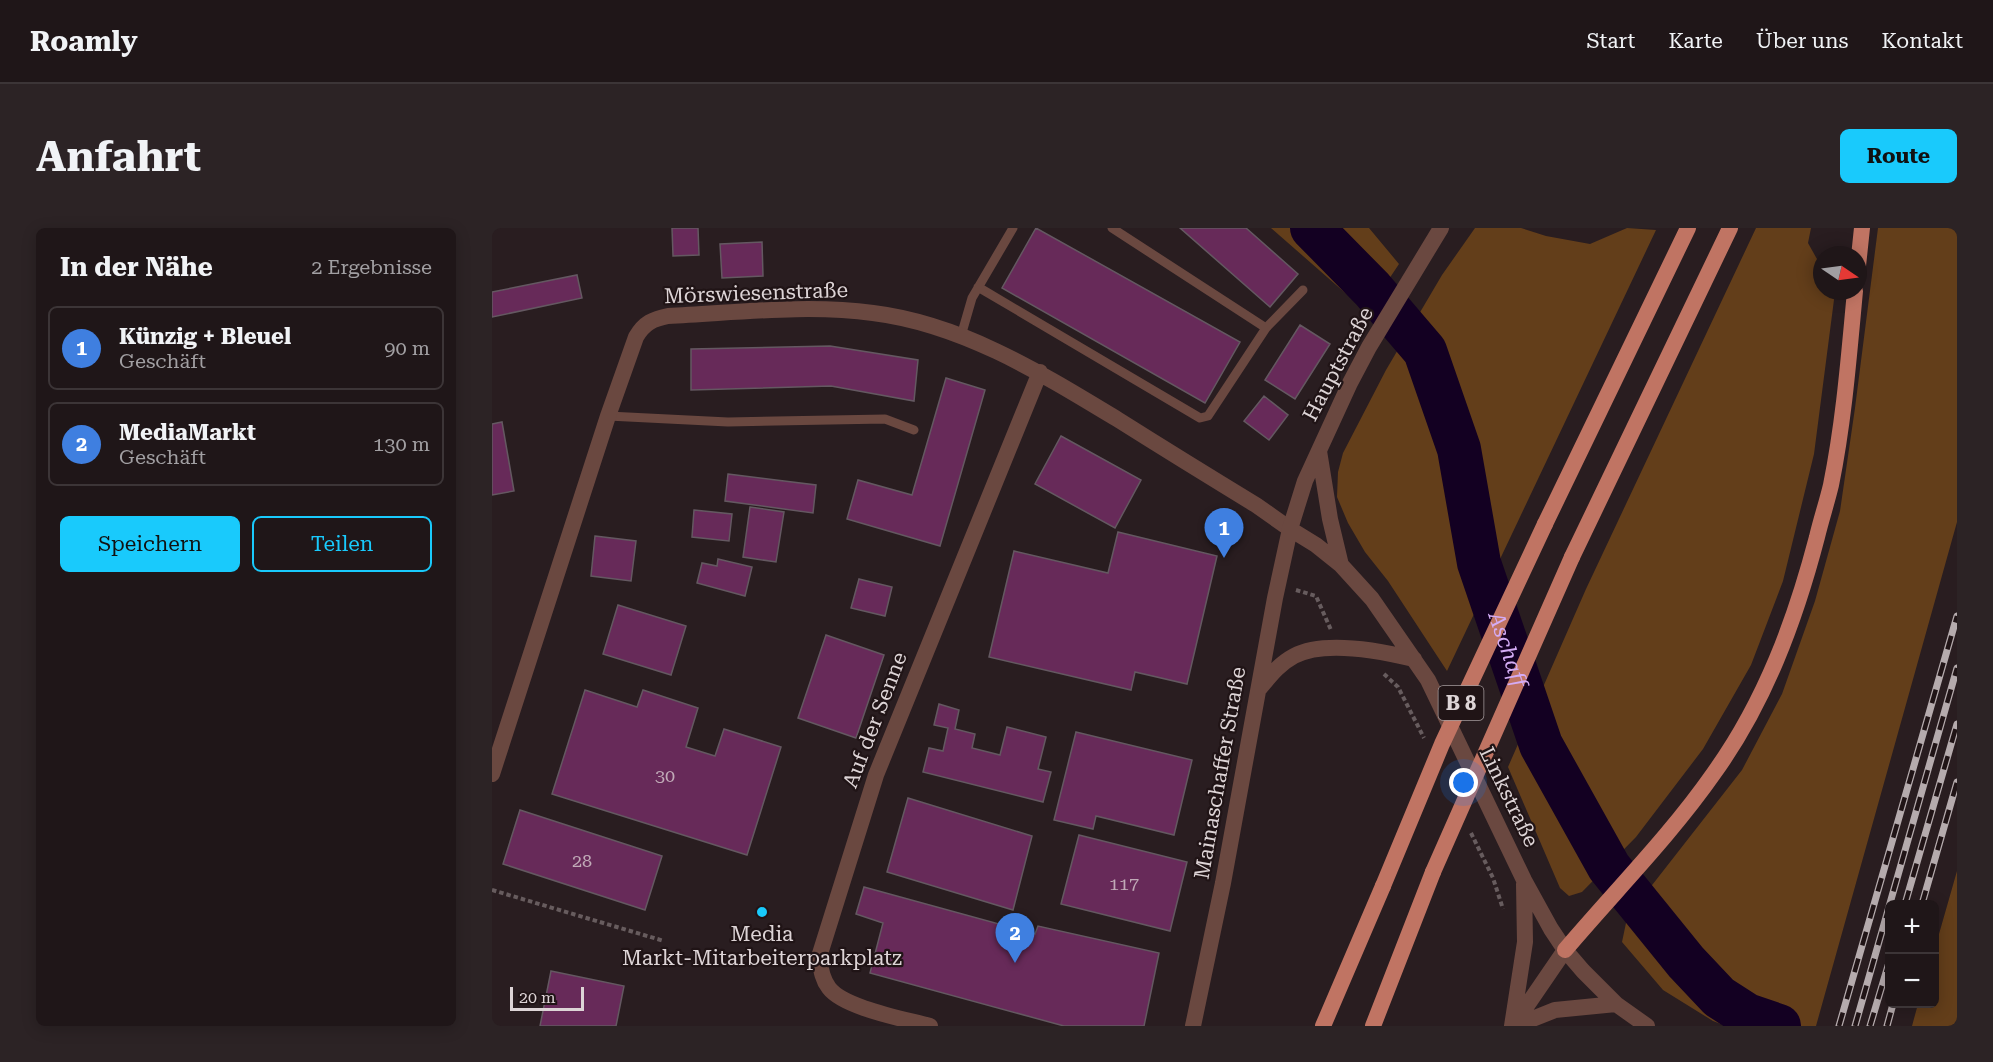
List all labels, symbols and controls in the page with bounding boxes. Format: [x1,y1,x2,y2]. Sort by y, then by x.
text: Roamly [30,25,138,58]
text: Start [1587,29,1635,53]
text: Karte [1668,29,1723,53]
text: Über uns [1756,29,1848,53]
text: Kontakt [1881,29,1963,53]
button: Route [1840,129,1957,183]
text: Anfahrt [36,132,201,181]
north arrow [1813,246,1867,300]
text: In der Nähe [60,252,213,282]
text: 2 Ergebnisse [311,255,432,279]
street label: Mörswiesenstraße [664,278,848,308]
street label: Hauptstraße [1298,303,1378,425]
text: Künzig + Bleuel [119,324,291,349]
text: 1 [76,336,87,360]
text: 90 m [384,336,430,360]
text: Geschäft [119,349,206,373]
text: MediaMarkt [119,420,256,445]
text: 2 [76,432,87,456]
text: 130 m [373,432,430,456]
text: Geschäft [119,445,206,469]
pin: 1 [1204,508,1244,558]
button: Speichern [60,516,240,572]
button: Teilen [252,516,432,572]
water label: Aschaff [1483,607,1534,692]
street label: Auf der Senne [838,649,912,791]
street label: Mainaschaffer Straße [1189,665,1251,881]
road number: B 8 [1438,686,1484,720]
street label: Linkstraße [1474,743,1544,851]
house number: 30 [655,765,675,786]
your location [1449,768,1478,797]
house number: 28 [572,850,592,871]
house number: 117 [1109,873,1139,894]
map controls [1885,900,1939,1008]
button: + [1885,900,1939,954]
marker: Media Markt-Mitarbeiterparkplatz [755,905,769,919]
pin: 2 [996,914,1034,963]
place label: Media Markt-Mitarbeiterparkplatz [622,922,902,970]
button: − [1885,954,1939,1008]
scale bar [510,984,584,1012]
text: 20 m [519,988,556,1007]

